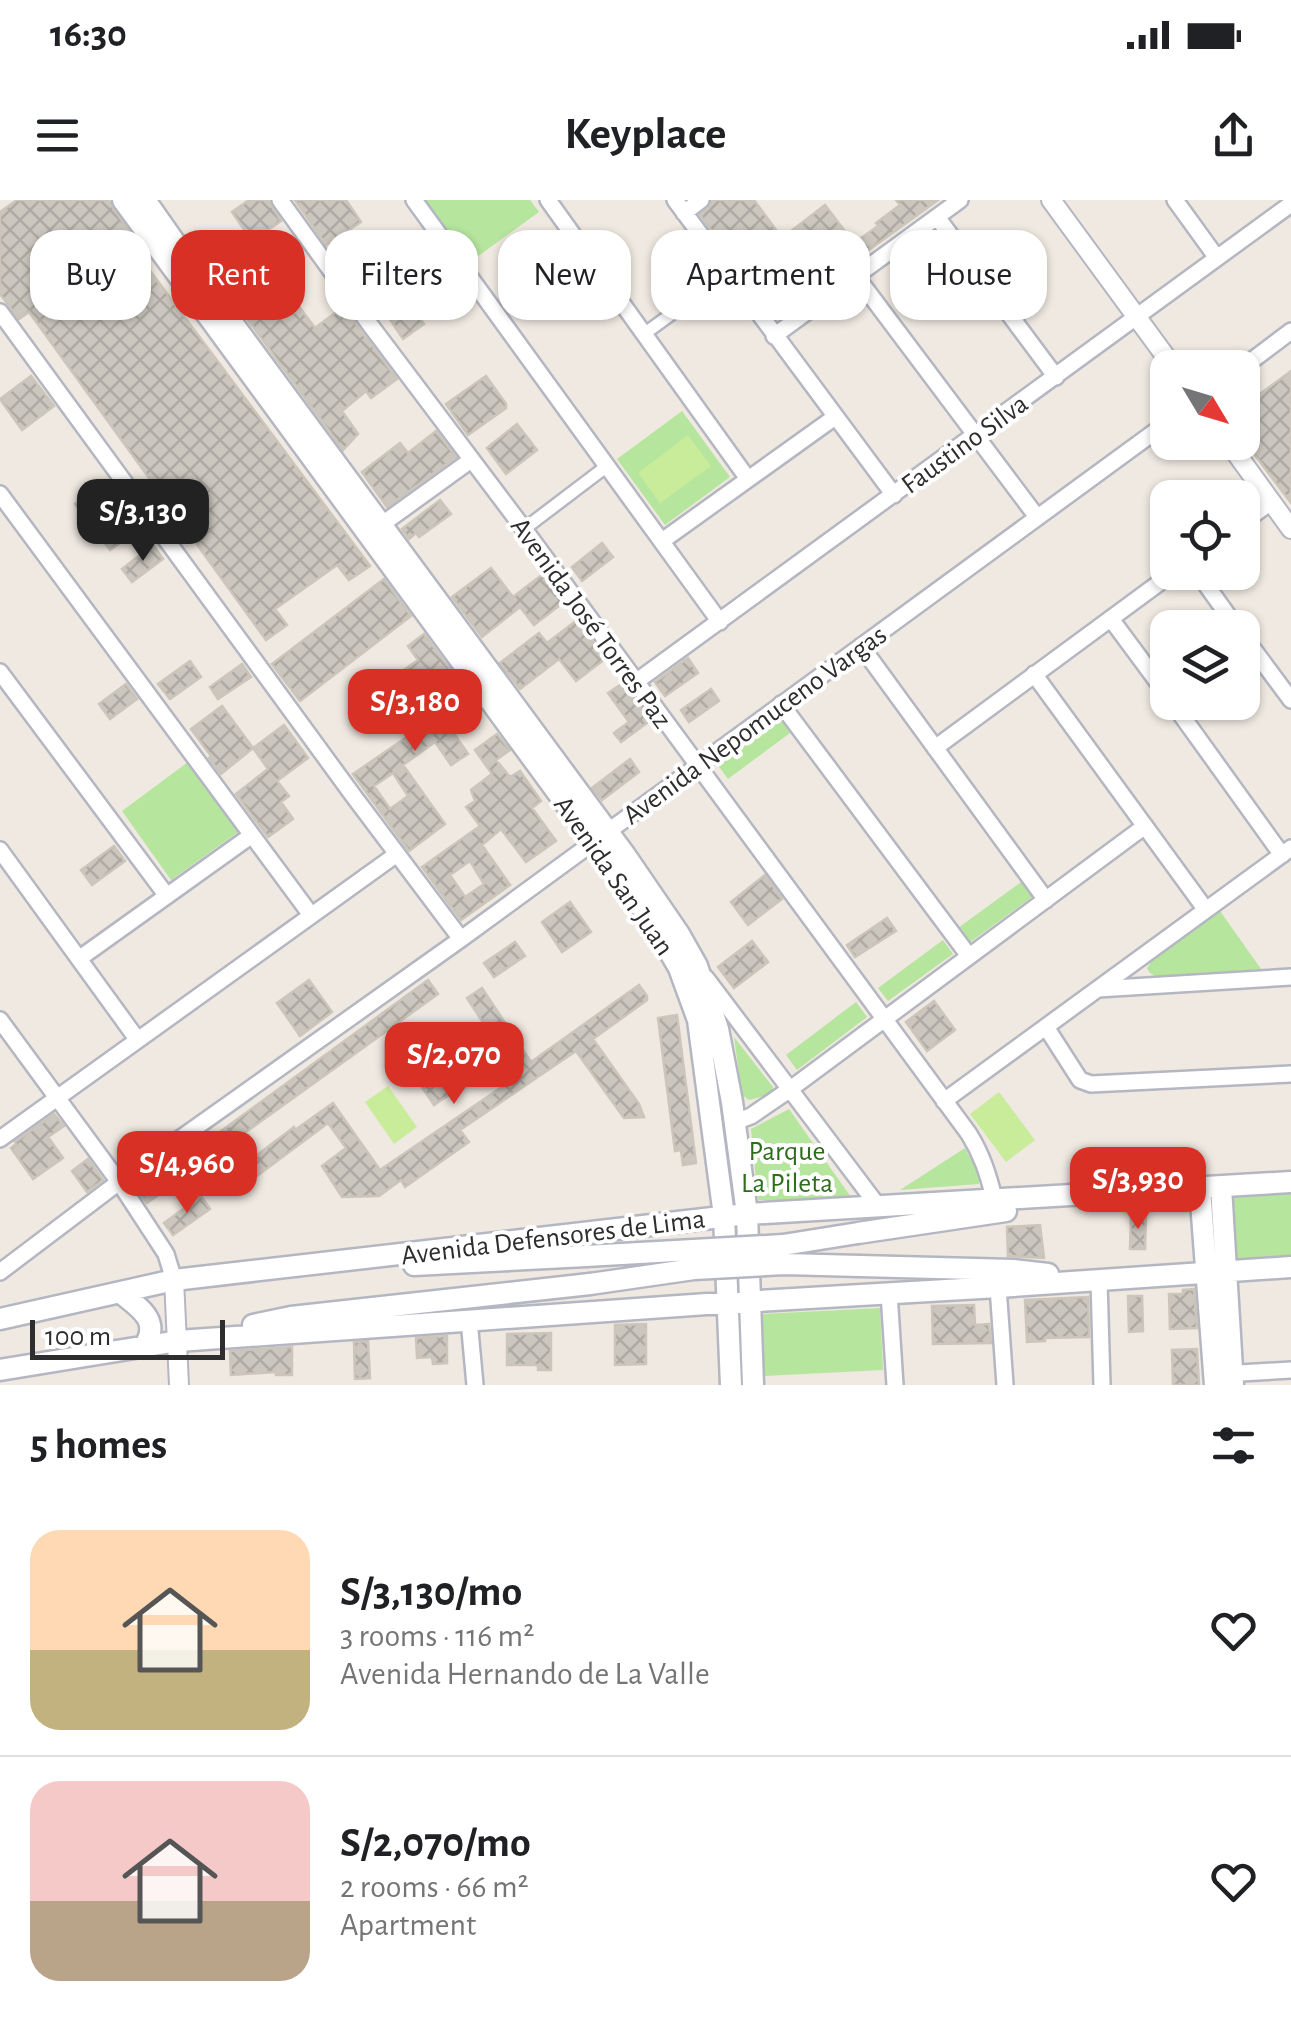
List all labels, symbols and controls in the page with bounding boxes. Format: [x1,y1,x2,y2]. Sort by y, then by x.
text: 16:30 [50,16,127,54]
icon: menu [30,108,85,163]
icon: share [1206,108,1261,163]
text: Keyplace [564,112,727,157]
chip: Buy [30,230,151,320]
chip: Rent [171,230,305,320]
chip: Filters [325,230,478,320]
chip: New [498,230,631,320]
chip: Apartment [651,230,870,320]
chip: House [890,230,1047,320]
north arrow [1150,350,1260,460]
map controls [1150,350,1260,720]
street label: Faustino Silva [897,390,1034,500]
pin: S/3,130 [51,479,235,564]
button: locate [1150,480,1260,590]
text: S/3,130 [99,495,187,527]
street label: Avenida José Torres Paz [505,513,676,734]
button: layers [1150,610,1260,720]
street label: Avenida Nepomuceno Vargas [618,621,892,830]
pin: S/3,180 [323,669,507,754]
text: S/3,180 [370,685,460,717]
street label: Avenida San Juan [548,791,679,961]
pin: S/2,070 [362,1022,546,1107]
text: S/2,070 [407,1038,501,1070]
pin: S/4,960 [95,1131,279,1216]
park label: Parque La Pileta [741,1138,833,1198]
text: S/4,960 [139,1147,235,1179]
pin: S/3,930 [1046,1147,1230,1232]
text: S/3,930 [1092,1163,1184,1195]
street label: Avenida Defensores de Lima [400,1205,707,1271]
scale bar [30,1315,225,1360]
text: 100 m [45,1323,111,1351]
icon: filters [1206,1418,1261,1473]
text: 5 homes [30,1424,167,1466]
icon: home [110,1570,230,1690]
text: S/3,130/mo [340,1571,522,1613]
icon: heart [1206,1603,1261,1658]
text: 3 rooms · 116 m² [340,1620,534,1652]
text: Avenida Hernando de La Valle [340,1658,710,1690]
icon: home [110,1821,230,1941]
text: S/2,070/mo [340,1822,531,1864]
icon: heart [1206,1854,1261,1909]
text: 2 rooms · 66 m² [340,1871,529,1903]
text: Apartment [340,1909,476,1941]

